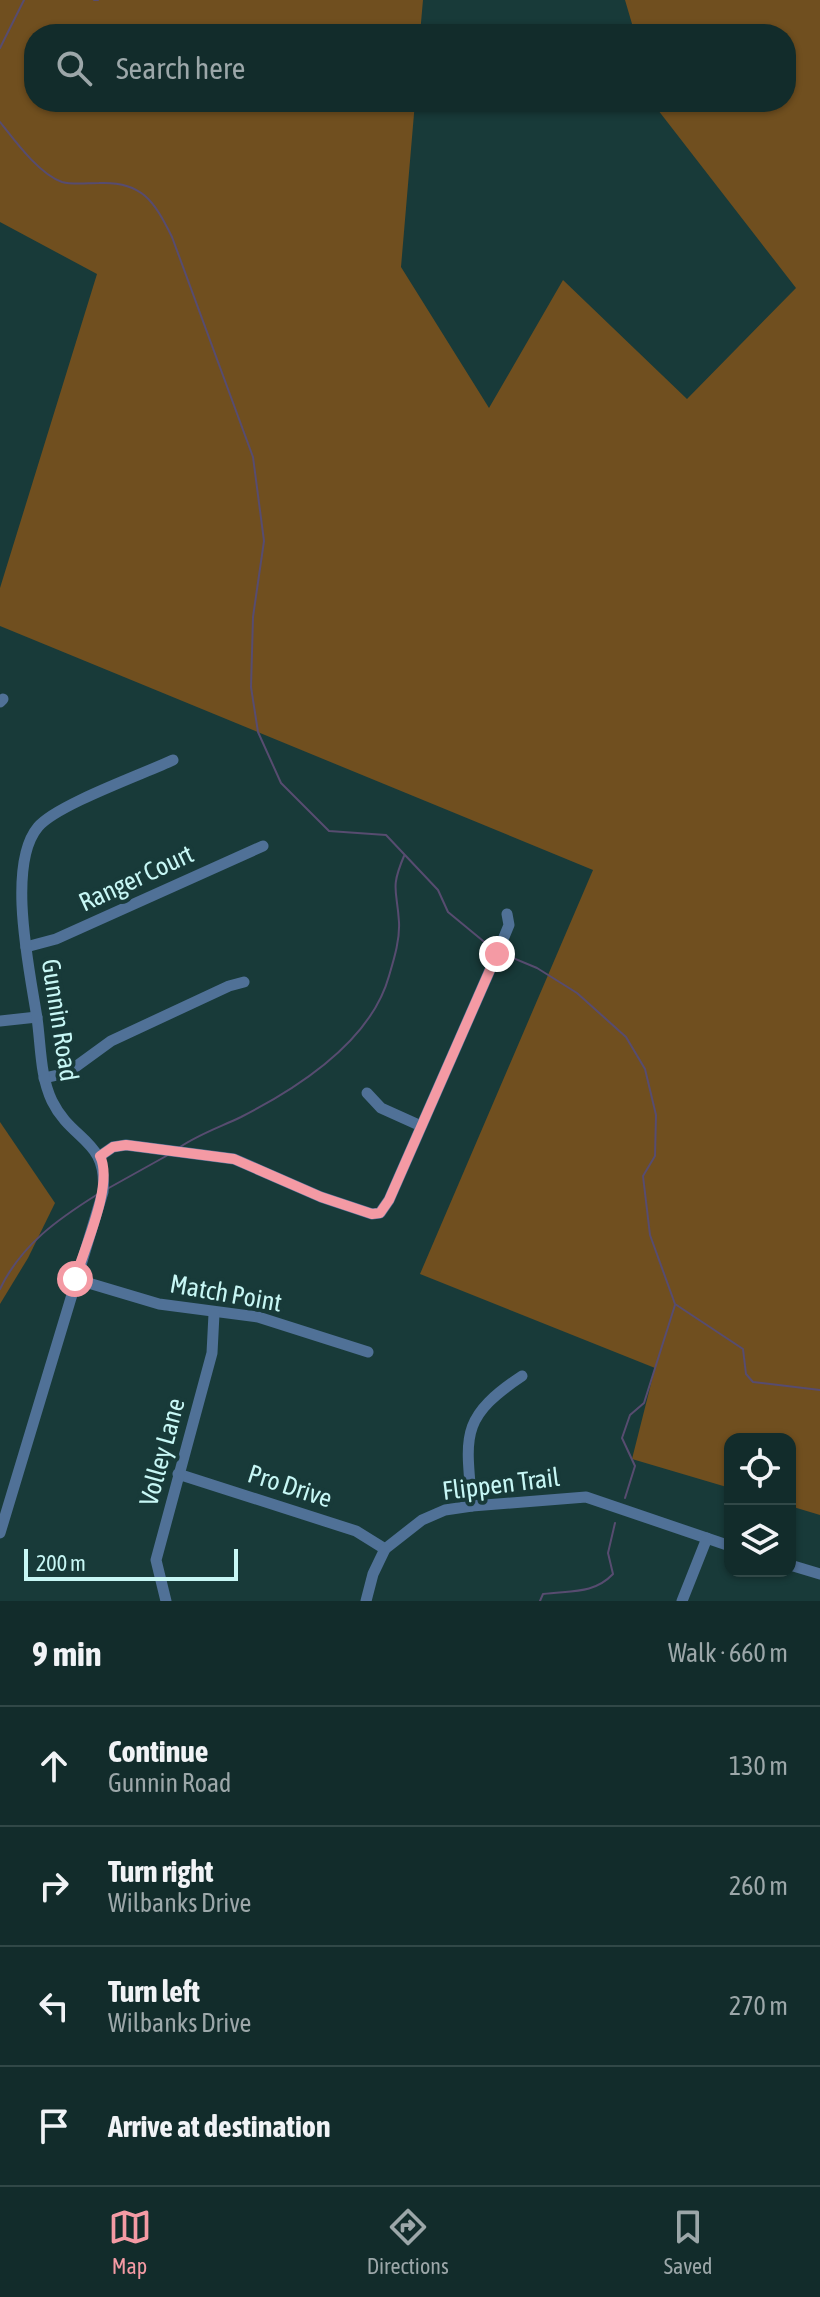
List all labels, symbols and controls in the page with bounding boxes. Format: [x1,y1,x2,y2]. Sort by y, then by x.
search box [24,24,796,112]
icon: search [52,46,96,90]
text: Search here [116,51,245,85]
street label: Ranger Court [74,838,198,918]
route end [479,936,515,972]
street label: Gunnin Road [36,957,84,1083]
route start [57,1261,93,1297]
street label: Match Point [168,1268,284,1318]
street label: Volley Lane [133,1395,191,1509]
map controls [724,1433,796,1577]
button: locate [724,1433,796,1505]
street label: Pro Drive [244,1458,336,1514]
street label: Flippen Trail [441,1462,561,1506]
button: layers [724,1505,796,1577]
scale bar [24,1545,238,1581]
text: 200 m [36,1550,86,1576]
text: 9 min [32,1634,101,1673]
text: Walk · 660 m [668,1638,788,1668]
text: Continue [108,1734,208,1768]
icon: ahead [32,1744,76,1788]
text: 130 m [729,1751,788,1781]
text: Gunnin Road [108,1768,231,1798]
text: Turn right [108,1854,214,1888]
icon: right [32,1864,76,1908]
text: 260 m [729,1871,788,1901]
text: Wilbanks Drive [108,1888,251,1918]
text: Turn left [108,1974,200,2008]
icon: left [32,1984,76,2028]
text: 270 m [729,1991,788,2021]
text: Wilbanks Drive [108,2008,251,2038]
icon: arrive [32,2104,76,2148]
text: Arrive at destination [108,2109,330,2143]
tab: Map [108,2205,152,2279]
tab: Directions [367,2205,449,2279]
tab: Saved [664,2205,712,2279]

